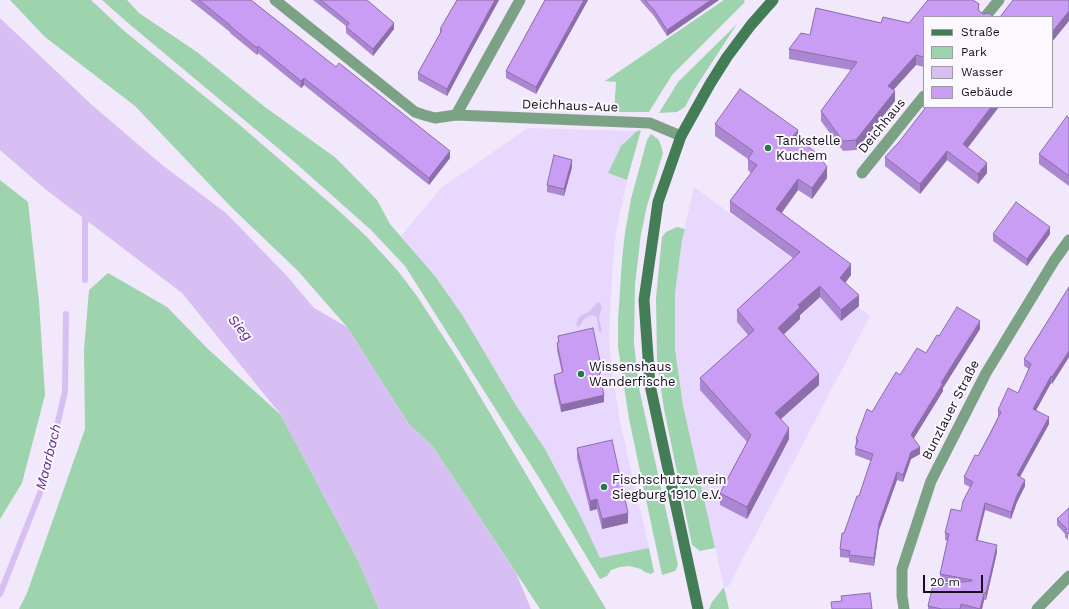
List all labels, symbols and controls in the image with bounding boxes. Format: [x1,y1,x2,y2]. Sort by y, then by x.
legend [923,16,1053,108]
text: Straße [961,25,1000,39]
text: Park [961,45,987,59]
text: Wasser [961,65,1003,79]
text: Gebäude [961,85,1013,99]
street label: Deichhaus [855,95,909,157]
street label: Deichhaus-Aue [522,97,618,115]
place label: Tankstelle Kuchem [776,133,840,164]
marker: Tankstelle Kuchem [763,143,773,153]
water label: Sieg [224,312,256,344]
street label: Bunzlauer Straße [919,358,983,462]
place label: Wissenshaus Wanderfische [589,359,676,390]
marker: Wissenshaus Wanderfische [576,369,586,379]
water label: Maarbach [33,422,65,492]
place label: Fischschutzverein Siegburg 1910 e.V. [612,472,727,503]
marker: Fischschutzverein Siegburg 1910 e.V. [599,482,609,492]
scale bar [925,567,985,593]
text: 20 m [930,575,960,589]

